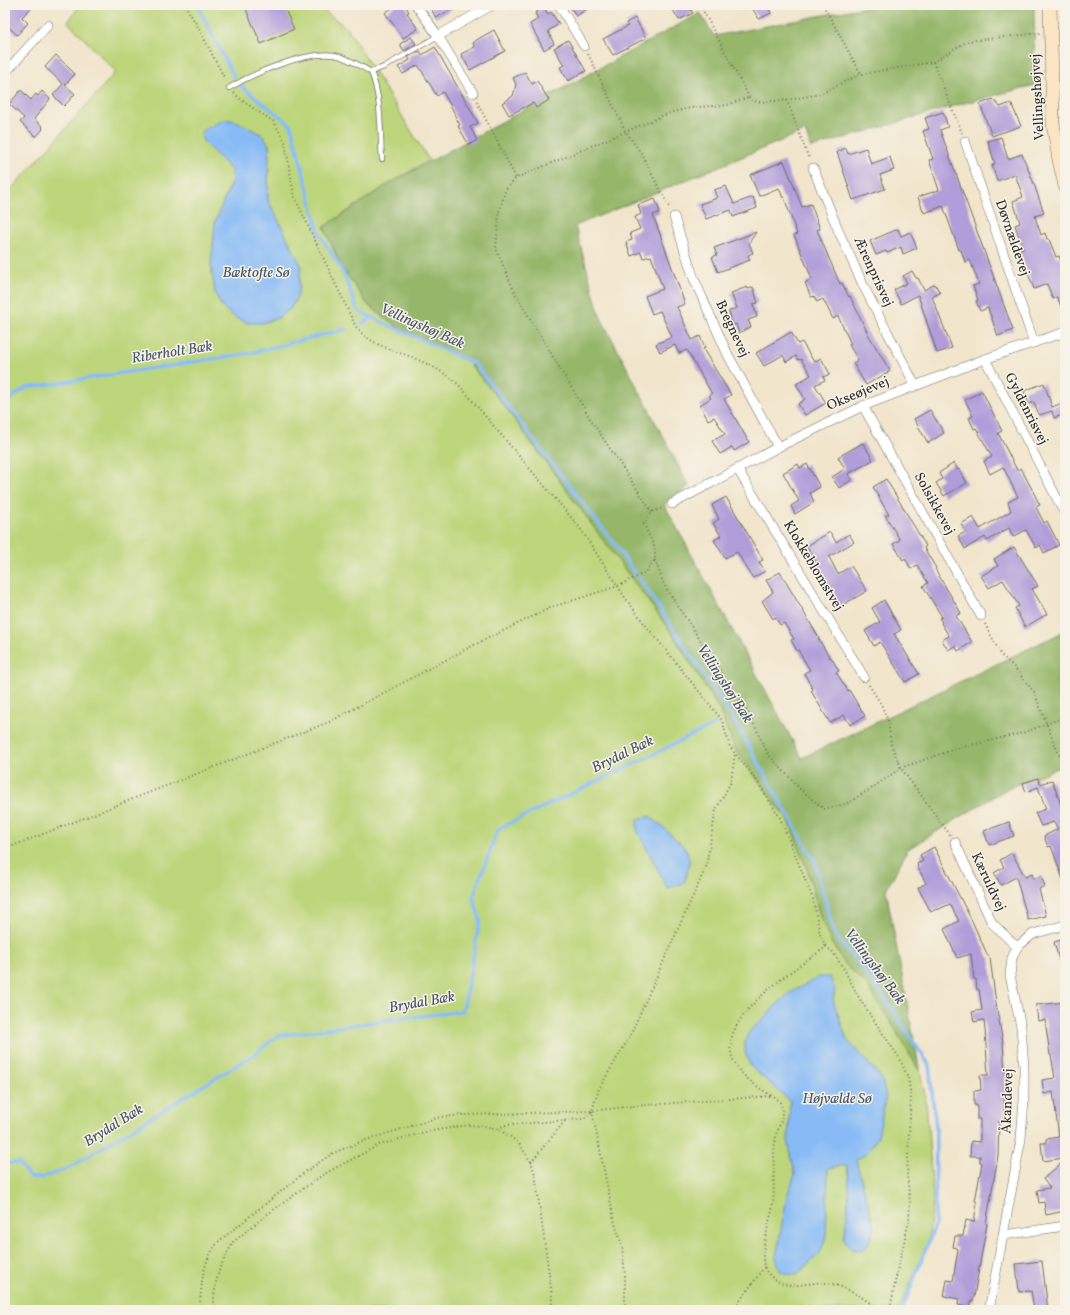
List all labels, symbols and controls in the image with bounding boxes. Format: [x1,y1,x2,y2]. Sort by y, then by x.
street label: Vellingshøjvej [1026,53,1050,141]
street label: Døvnældevej [990,197,1034,279]
street label: Ærenprisvej [848,234,898,310]
water label: Bæktofte Sø [223,263,291,284]
street label: Bregnevej [710,297,754,361]
water label: Vellingshøj Bæk [376,299,468,355]
water label: Riberholt Bæk [130,336,214,370]
street label: Gyldenrisvej [1000,370,1052,448]
street label: Okseøjevej [824,372,892,416]
street label: Solsikkevej [909,469,959,539]
street label: Klokkeblomstvej [778,517,848,615]
water label: Vellingshøj Bæk [691,640,757,728]
water label: Brydal Bæk [588,731,658,779]
street label: Kæruldvej [966,849,1010,915]
water label: Vellingshøj Bæk [838,925,910,1009]
water label: Brydal Bæk [387,987,457,1019]
street label: Åkandevej [997,1068,1019,1134]
water label: Højvælde Sø [802,1089,873,1110]
water label: Brydal Bæk [80,1099,148,1153]

